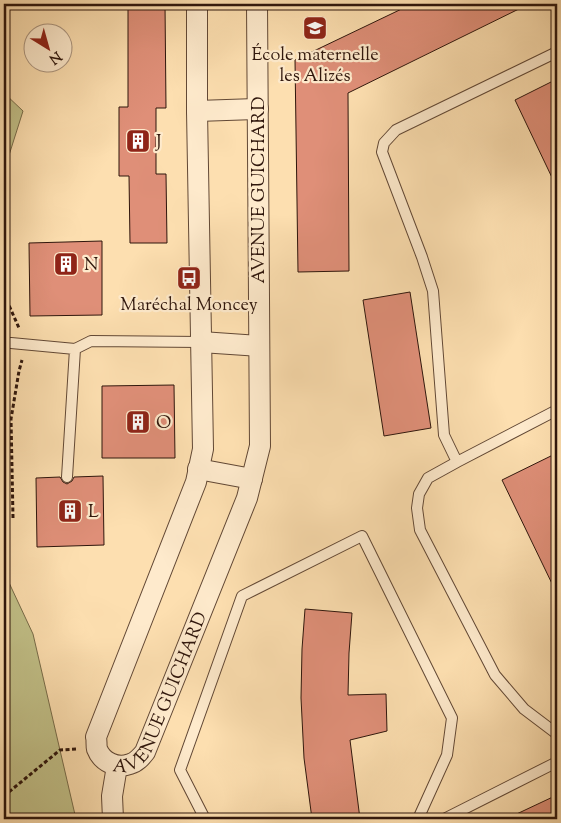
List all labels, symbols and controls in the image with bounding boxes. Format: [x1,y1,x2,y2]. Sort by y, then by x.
school or university icon: École maternelle les Alizés [302,15,328,41]
north arrow [22,22,72,72]
place label: École maternelle les Alizés [251,43,379,90]
text: N [44,45,65,68]
street label: AVENUE GUICHARD [247,96,273,284]
building icon: J [125,128,151,154]
place label: J [155,130,161,156]
building icon: N [53,251,79,277]
place label: N [84,253,98,279]
bus stop icon: Maréchal Moncey [176,265,202,291]
place label: Maréchal Moncey [120,293,258,319]
building icon: O [125,409,151,435]
place label: O [156,411,171,437]
building icon: L [57,498,83,524]
place label: L [88,500,99,526]
street label: AVENUE GUICHARD [111,609,215,781]

